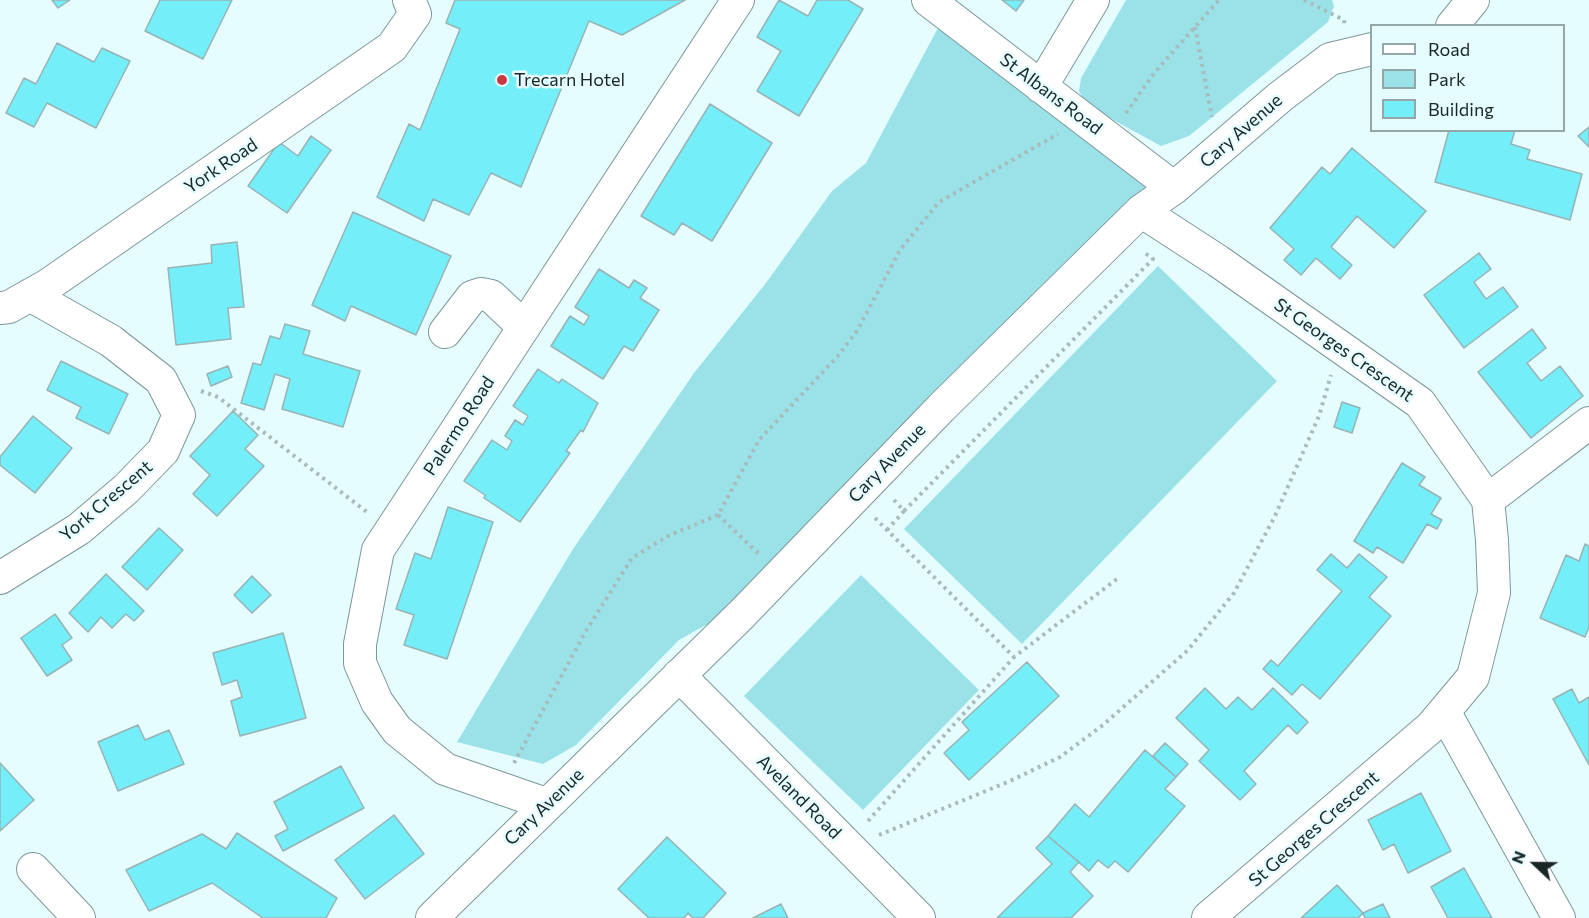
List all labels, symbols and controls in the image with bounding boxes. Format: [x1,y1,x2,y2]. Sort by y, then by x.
legend [1370,24,1565,132]
text: Road [1428,38,1470,60]
street label: St Albans Road [996,49,1106,139]
text: Park [1428,68,1466,90]
place label: Trecarn Hotel [514,69,625,91]
marker: Trecarn Hotel [495,73,509,87]
street label: Cary Avenue [1196,89,1286,173]
text: Building [1428,98,1494,120]
street label: York Road [180,134,262,198]
street label: St Georges Crescent [1270,294,1418,406]
street label: Palermo Road [419,372,499,480]
street label: Cary Avenue [844,419,930,507]
street label: York Crescent [55,456,157,546]
street label: Aveland Road [752,750,846,844]
street label: Cary Avenue [500,764,588,850]
street label: St Georges Crescent [1244,767,1384,891]
north arrow [1505,834,1565,894]
text: N [1507,848,1529,866]

